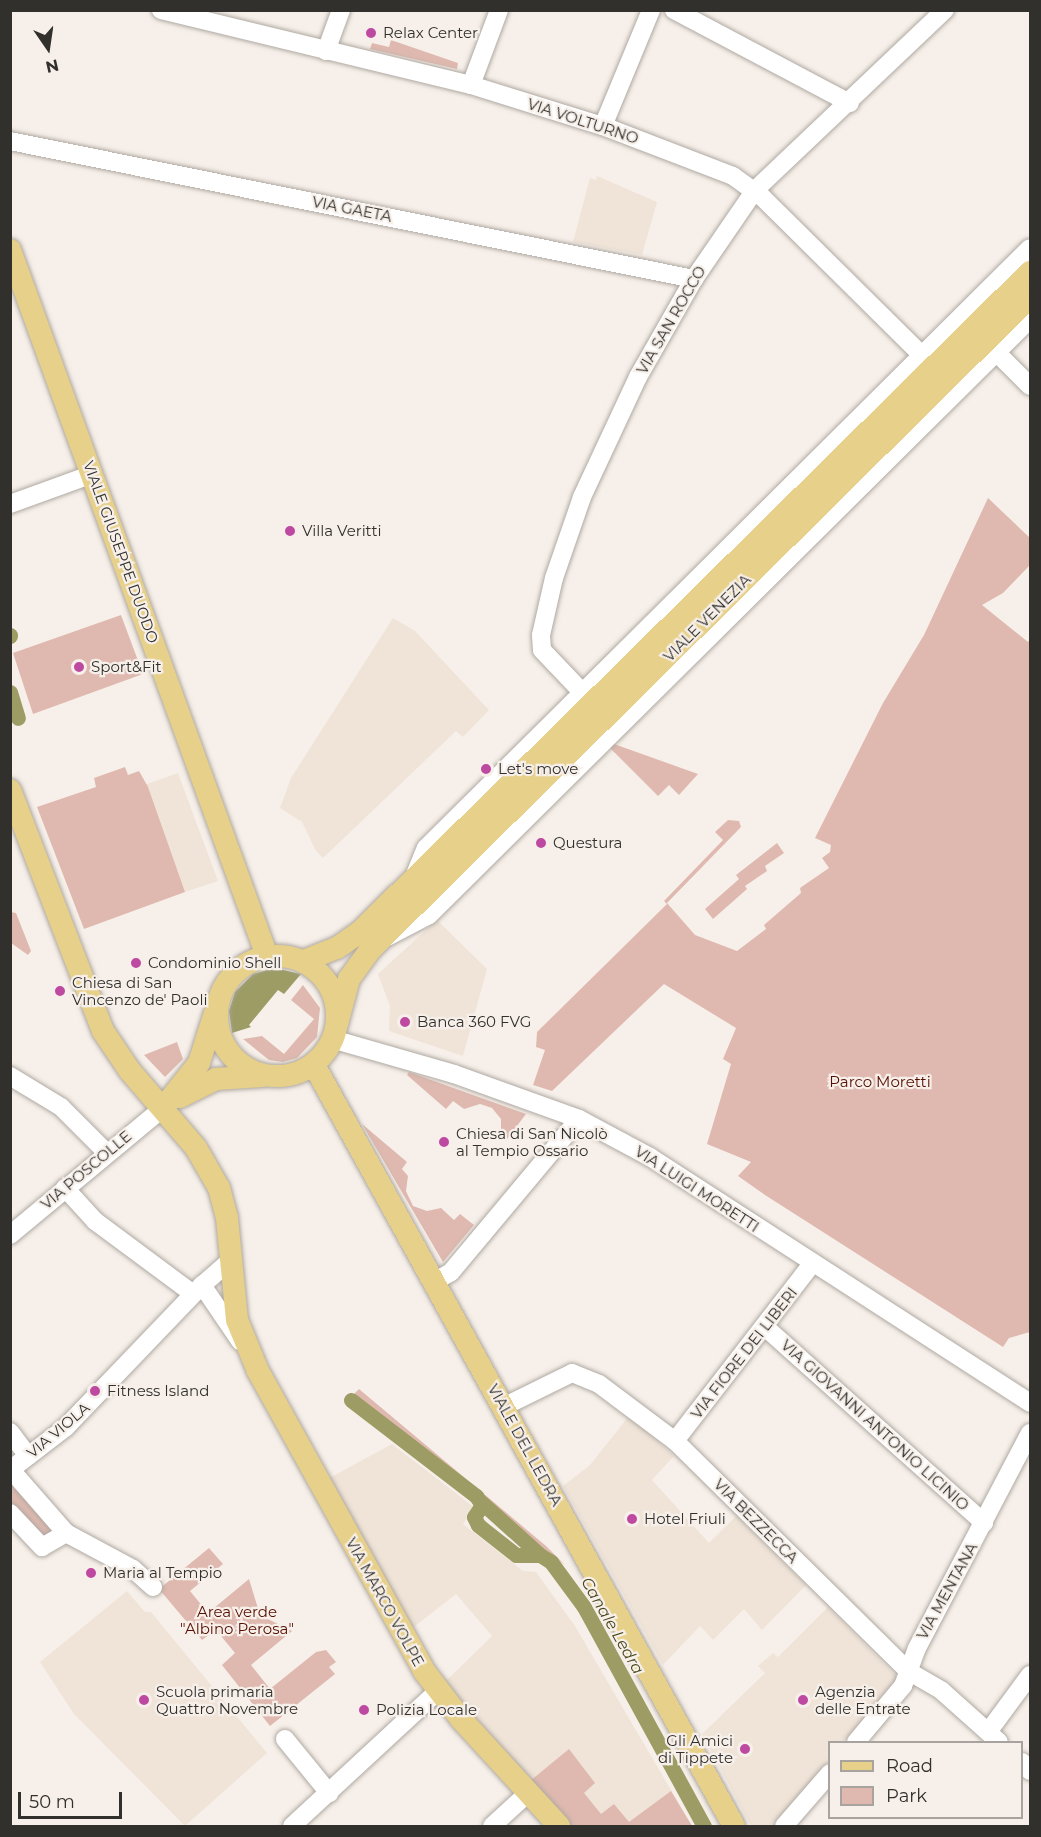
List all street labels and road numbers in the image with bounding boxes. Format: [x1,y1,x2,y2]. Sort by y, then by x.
street label: VIA VOLTURNO [525,95,641,147]
street label: VIA GAETA [311,192,393,226]
street label: VIA SAN ROCCO [633,263,709,377]
street label: VIALE GIUSEPPE DUODO [80,458,162,646]
street label: VIALE VENEZIA [660,571,754,665]
street label: VIA POSCOLLE [37,1127,135,1213]
street label: VIA LUIGI MORETTI [632,1142,762,1236]
street label: VIA FIORE DEI LIBERI [687,1284,801,1422]
street label: VIA GIOVANNI ANTONIO LICINIO [777,1336,973,1514]
street label: VIALE DEL LEDRA [484,1381,566,1509]
street label: VIA VIOLA [23,1399,93,1461]
street label: VIA BEZZECCA [710,1475,802,1567]
street label: VIA MARCO VOLPE [342,1535,428,1669]
street label: VIA MENTANA [913,1539,981,1643]

